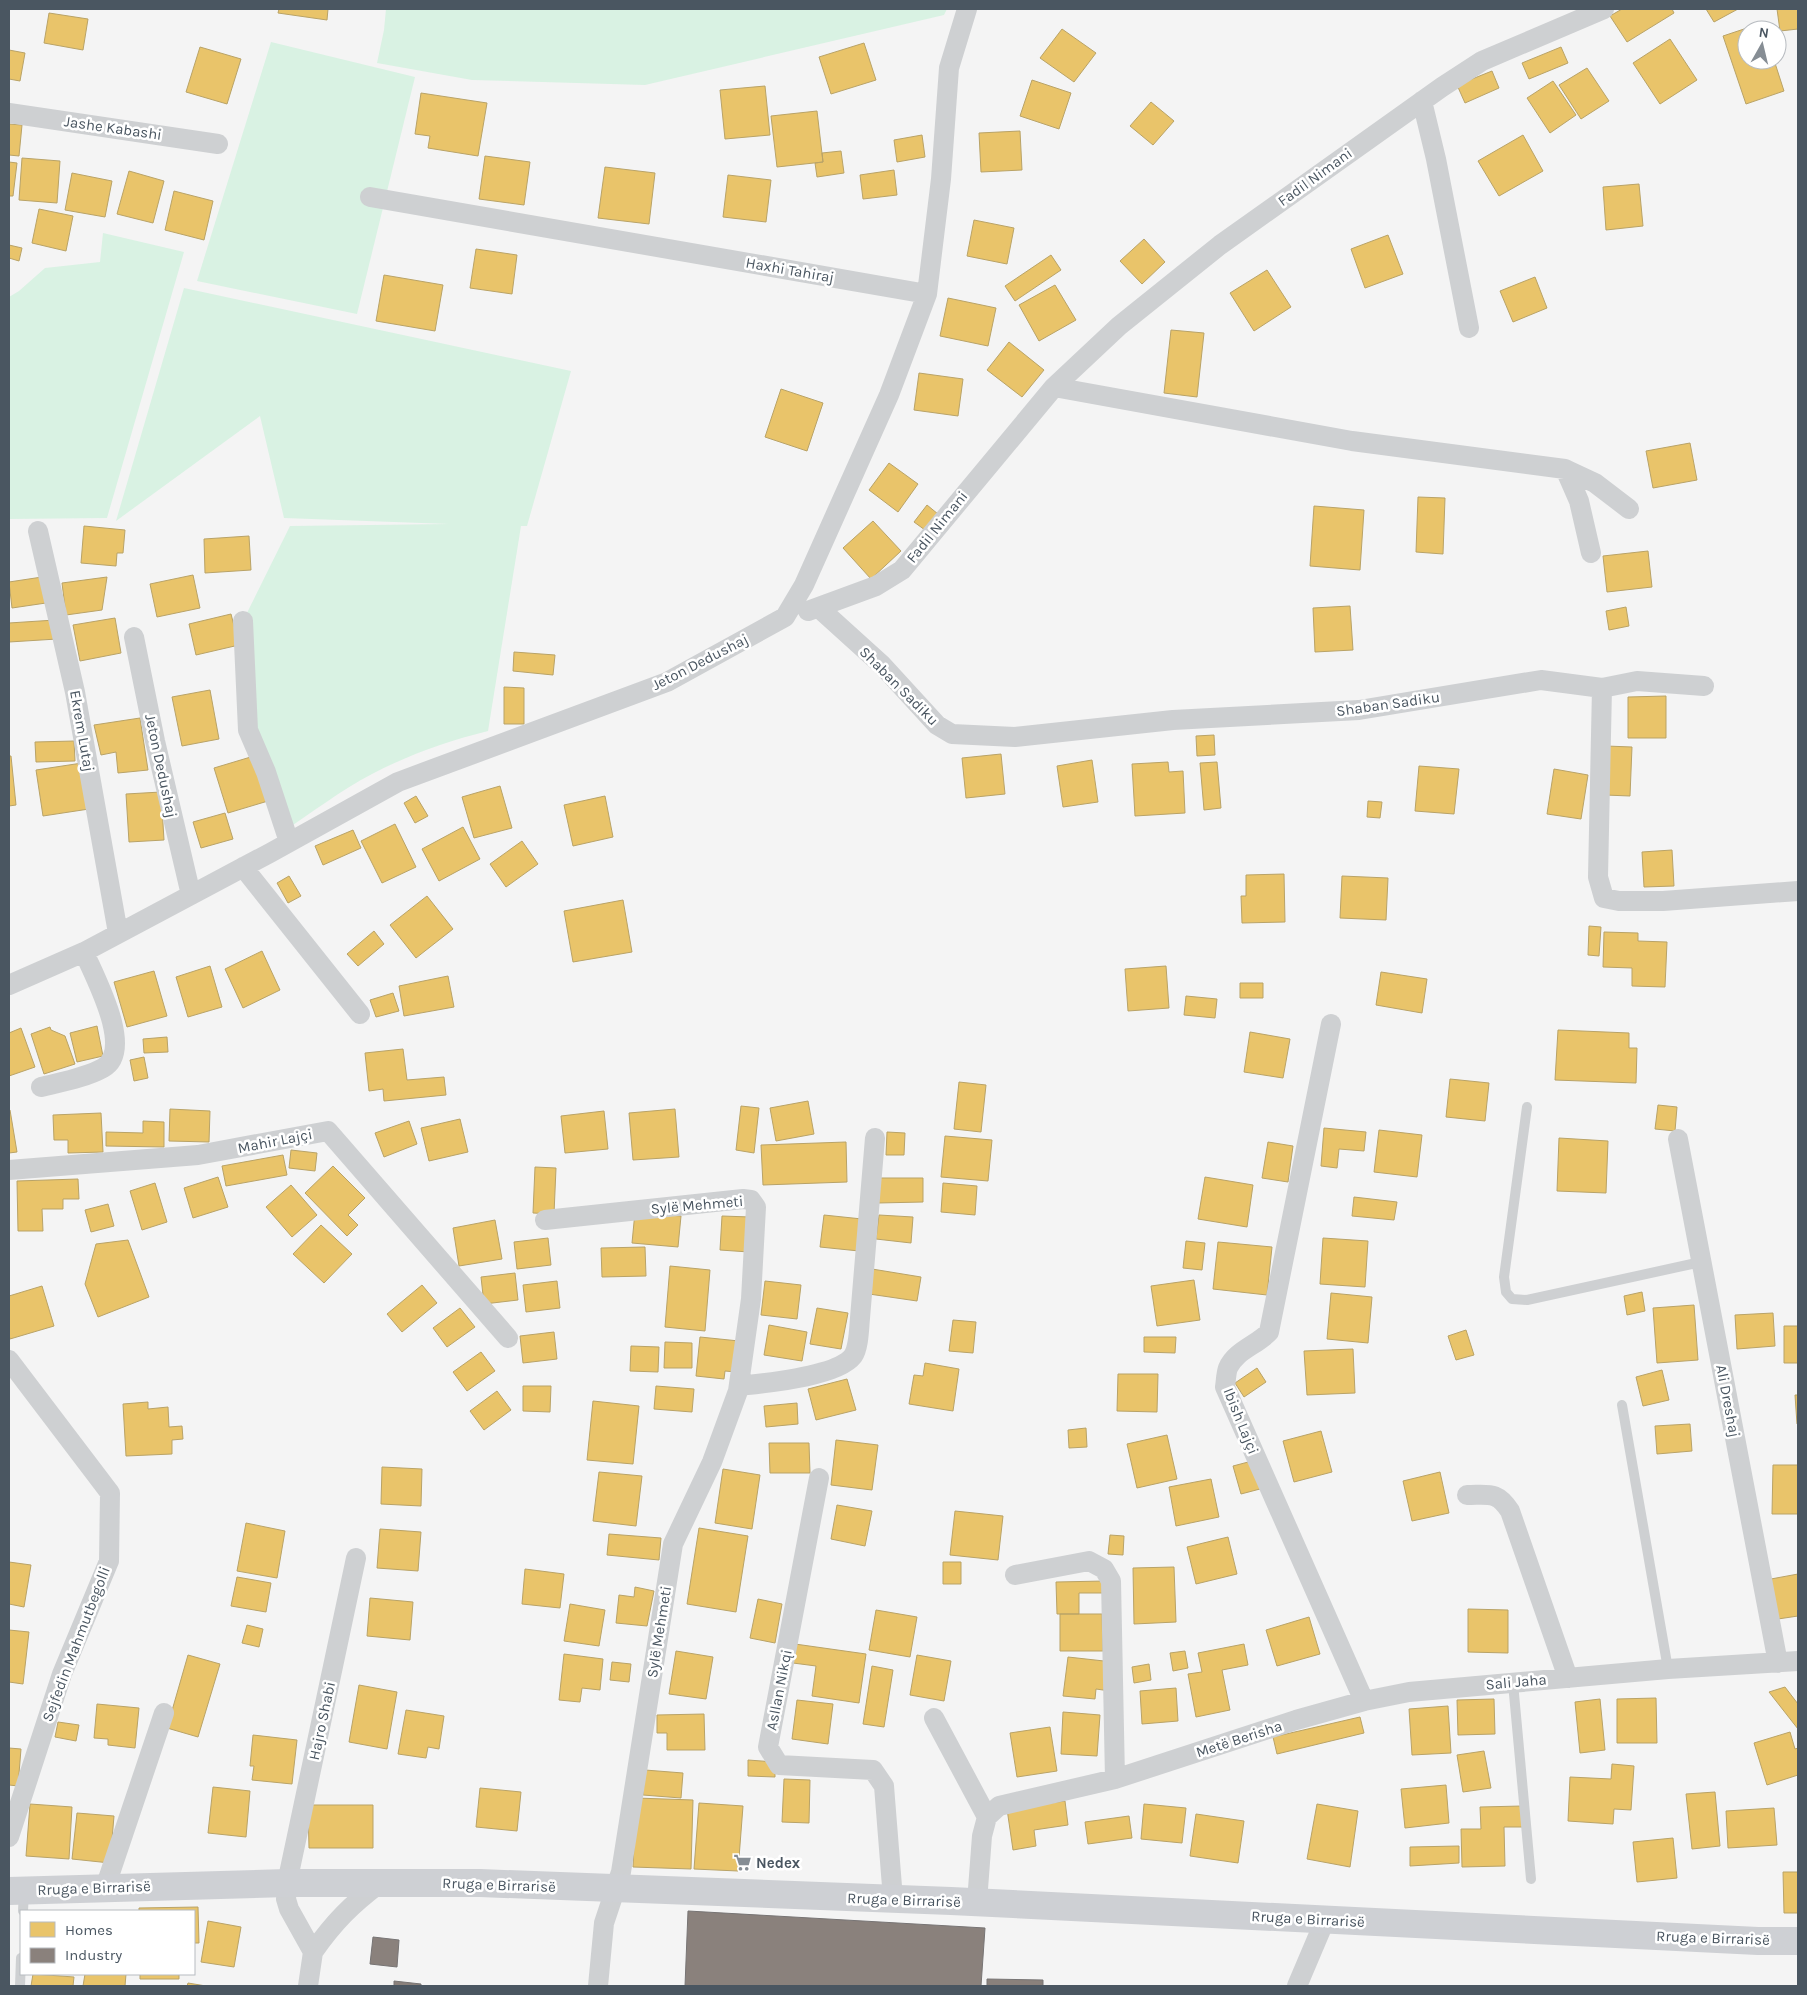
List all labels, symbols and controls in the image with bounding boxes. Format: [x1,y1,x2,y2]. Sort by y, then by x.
north arrow [1737,20,1787,70]
text: N [1758,24,1770,42]
street label: Jashe Kabashi [63,112,163,144]
street label: Fadil Nimani [1274,144,1356,210]
street label: Haxhi Tahiraj [744,253,836,287]
street label: Fadil Nimani [902,487,972,567]
street label: Jeton Dedushaj [649,630,751,694]
street label: Shaban Sadiku [856,643,942,729]
street label: Shaban Sadiku [1335,688,1441,720]
street label: Ekrem Lutaj [66,689,98,773]
street label: Jeton Dedushaj [141,712,181,820]
street label: Mahir Lajçi [236,1125,314,1157]
street label: Sylë Mehmeti [650,1192,744,1218]
street label: Ali Dreshaj [1712,1363,1744,1439]
street label: Ibish Lajçi [1219,1385,1263,1457]
street label: Sejfedin Mahmutbegolli [38,1564,114,1724]
street label: Sylë Mehmeti [643,1585,675,1679]
street label: Asllan Nikqi [762,1648,796,1732]
street label: Sali Jaha [1485,1670,1547,1694]
street label: Hajro Shabi [305,1680,339,1762]
street label: Metë Berisha [1194,1717,1284,1761]
supermarket icon: Nedex [732,1853,752,1873]
place label: Nedex [756,1854,801,1872]
street label: Rruga e Birrarisë [442,1874,556,1896]
street label: Rruga e Birrarisë [37,1877,151,1899]
street label: Rruga e Birrarisë [847,1889,961,1911]
street label: Rruga e Birrarisë [1251,1907,1365,1931]
legend [20,1910,195,1975]
text: Homes [65,1921,113,1939]
street label: Rruga e Birrarisë [1656,1927,1770,1949]
text: Industry [65,1946,122,1964]

